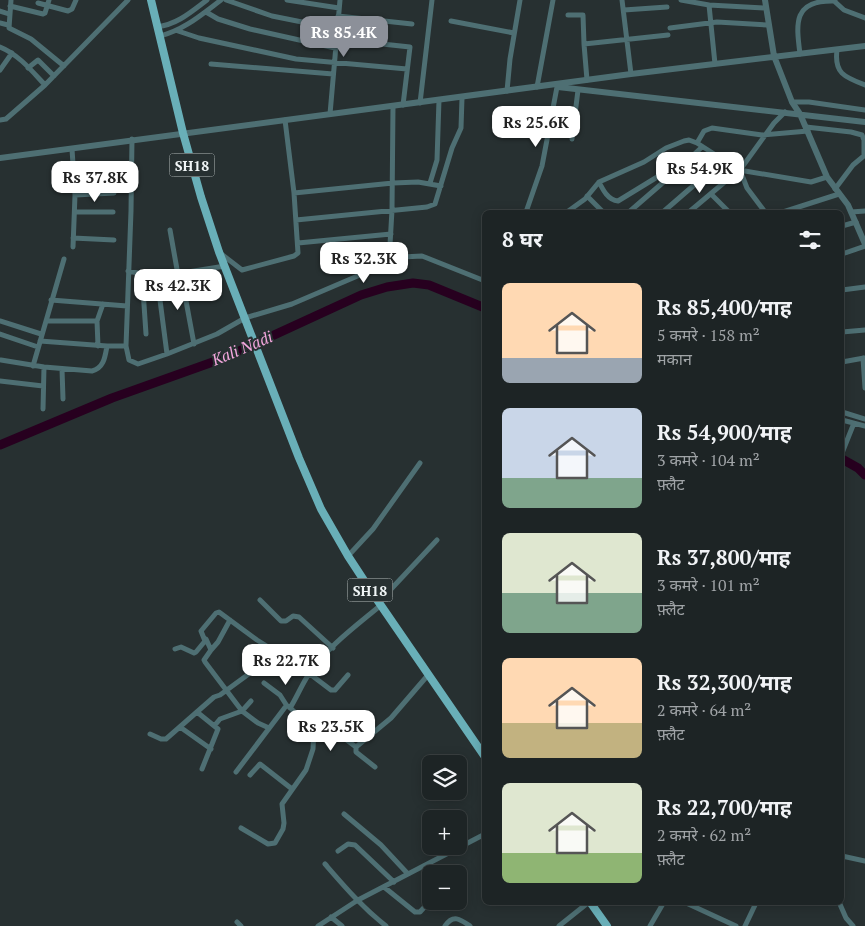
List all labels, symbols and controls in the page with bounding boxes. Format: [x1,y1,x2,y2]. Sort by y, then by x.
pin: Rs 85.4K [292,15,396,58]
text: Rs 85.4K [311,21,377,43]
pin: Rs 25.6K [484,106,588,148]
text: Rs 25.6K [503,111,569,133]
pin: Rs 54.9K [648,152,752,194]
road number: SH18 [170,154,214,176]
text: Rs 54.9K [667,157,733,179]
pin: Rs 37.8K [43,160,147,203]
text: Rs 37.8K [62,166,128,188]
text: 8 घर [502,225,542,253]
icon: filters [796,226,824,254]
pin: Rs 32.3K [312,242,416,284]
text: Rs 32.3K [331,247,397,269]
pin: Rs 42.3K [126,268,230,311]
text: Rs 42.3K [145,274,211,296]
text: Rs 85,400/माह [657,293,792,321]
icon: home [542,303,602,363]
text: 5 कमरे · 158 m² [657,324,760,346]
water label: Kali Nadi [207,325,276,371]
text: मकान [657,348,692,370]
text: Rs 54,900/माह [657,418,792,446]
icon: home [542,428,602,488]
text: 3 कमरे · 104 m² [657,449,760,471]
text: फ़्लैट [657,473,685,495]
text: Rs 37,800/माह [657,543,790,571]
icon: home [542,553,602,613]
text: 3 कमरे · 101 m² [657,574,760,596]
road number: SH18 [348,578,392,602]
text: फ़्लैट [657,598,685,620]
pin: Rs 22.7K [234,644,338,686]
text: Rs 22.7K [253,649,319,671]
text: Rs 32,300/माह [657,668,792,696]
icon: home [542,678,602,738]
text: 2 कमरे · 64 m² [657,699,751,721]
pin: Rs 23.5K [279,710,383,752]
text: Rs 23.5K [298,715,364,737]
text: फ़्लैट [657,723,685,745]
map controls [422,755,467,910]
button: layers [422,755,467,800]
text: Rs 22,700/माह [657,793,792,821]
icon: home [542,803,602,863]
button: + [422,810,467,855]
text: 2 कमरे · 62 m² [657,824,751,846]
text: फ़्लैट [657,848,685,870]
button: − [422,865,467,910]

